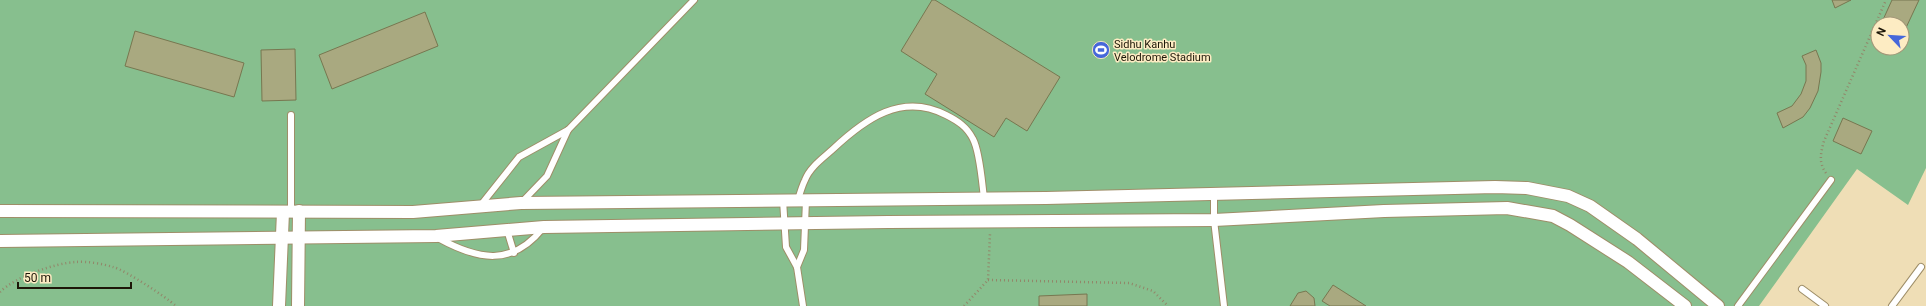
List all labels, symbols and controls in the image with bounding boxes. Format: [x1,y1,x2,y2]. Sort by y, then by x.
north arrow [1870,16,1910,56]
text: N [1874,26,1889,38]
place label: Sidhu Kanhu Velodrome Stadium [1114,38,1211,64]
sports icon: Sidhu Kanhu Velodrome Stadium [1091,40,1111,60]
scale bar [18,264,131,290]
text: 50 m [24,271,51,285]

